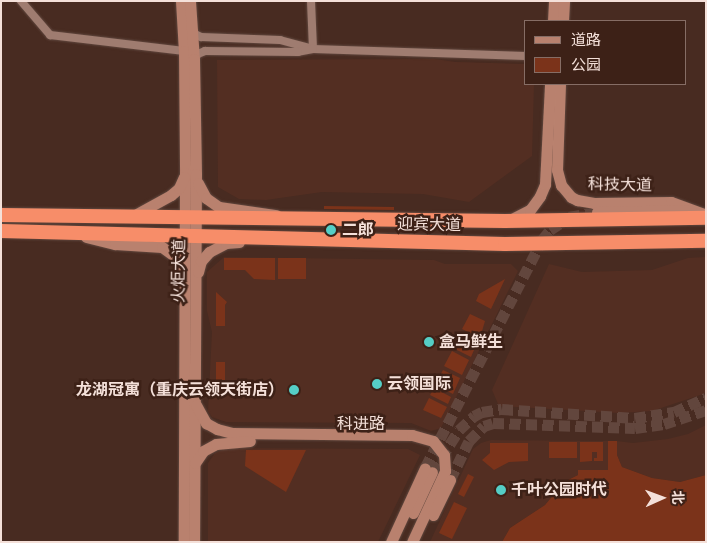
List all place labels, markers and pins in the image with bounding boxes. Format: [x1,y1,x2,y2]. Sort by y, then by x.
place label: 二郎 [342,220,374,240]
marker: 二郎 [324,223,338,237]
place label: 盒马鲜生 [439,332,503,352]
marker: 盒马鲜生 [423,336,435,348]
place label: 云领国际 [387,374,451,394]
marker: 云领国际 [371,378,383,390]
place label: 龙湖冠寓（重庆云领天街店） [76,380,284,400]
marker: 龙湖冠寓（重庆云领天街店） [288,384,300,396]
place label: 千叶公园时代 [511,480,607,500]
marker: 千叶公园时代 [495,484,507,496]

